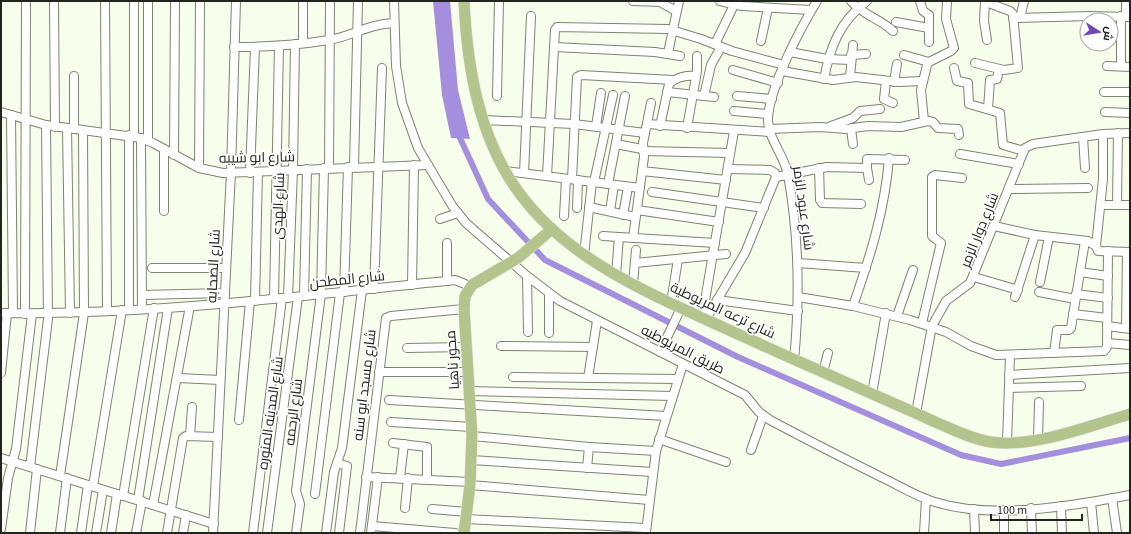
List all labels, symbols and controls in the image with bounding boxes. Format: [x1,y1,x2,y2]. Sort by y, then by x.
north arrow [1079,12,1119,52]
text: ش [1099,26,1117,42]
street label: شارع ابو شيبه [219,147,295,169]
street label: شارع عبود الزمر [787,164,819,252]
street label: شارع الهدى [268,172,290,240]
street label: شارع دوار الزمر [955,190,1004,272]
street label: شارع الصحابه [202,229,226,303]
street label: شارع المطحن [308,266,386,294]
street label: شارع ترعه المريوطية [667,278,778,344]
street label: طريق المريوطيه [637,320,728,380]
street label: شارع مسجد ابو سنه [348,328,382,442]
street label: محور ناهيا [441,330,465,390]
street label: شارع المدينه المنوره [253,355,289,471]
street label: شارع الرحمه [280,378,308,447]
scale bar [991,496,1082,522]
text: 100 m [997,502,1027,519]

